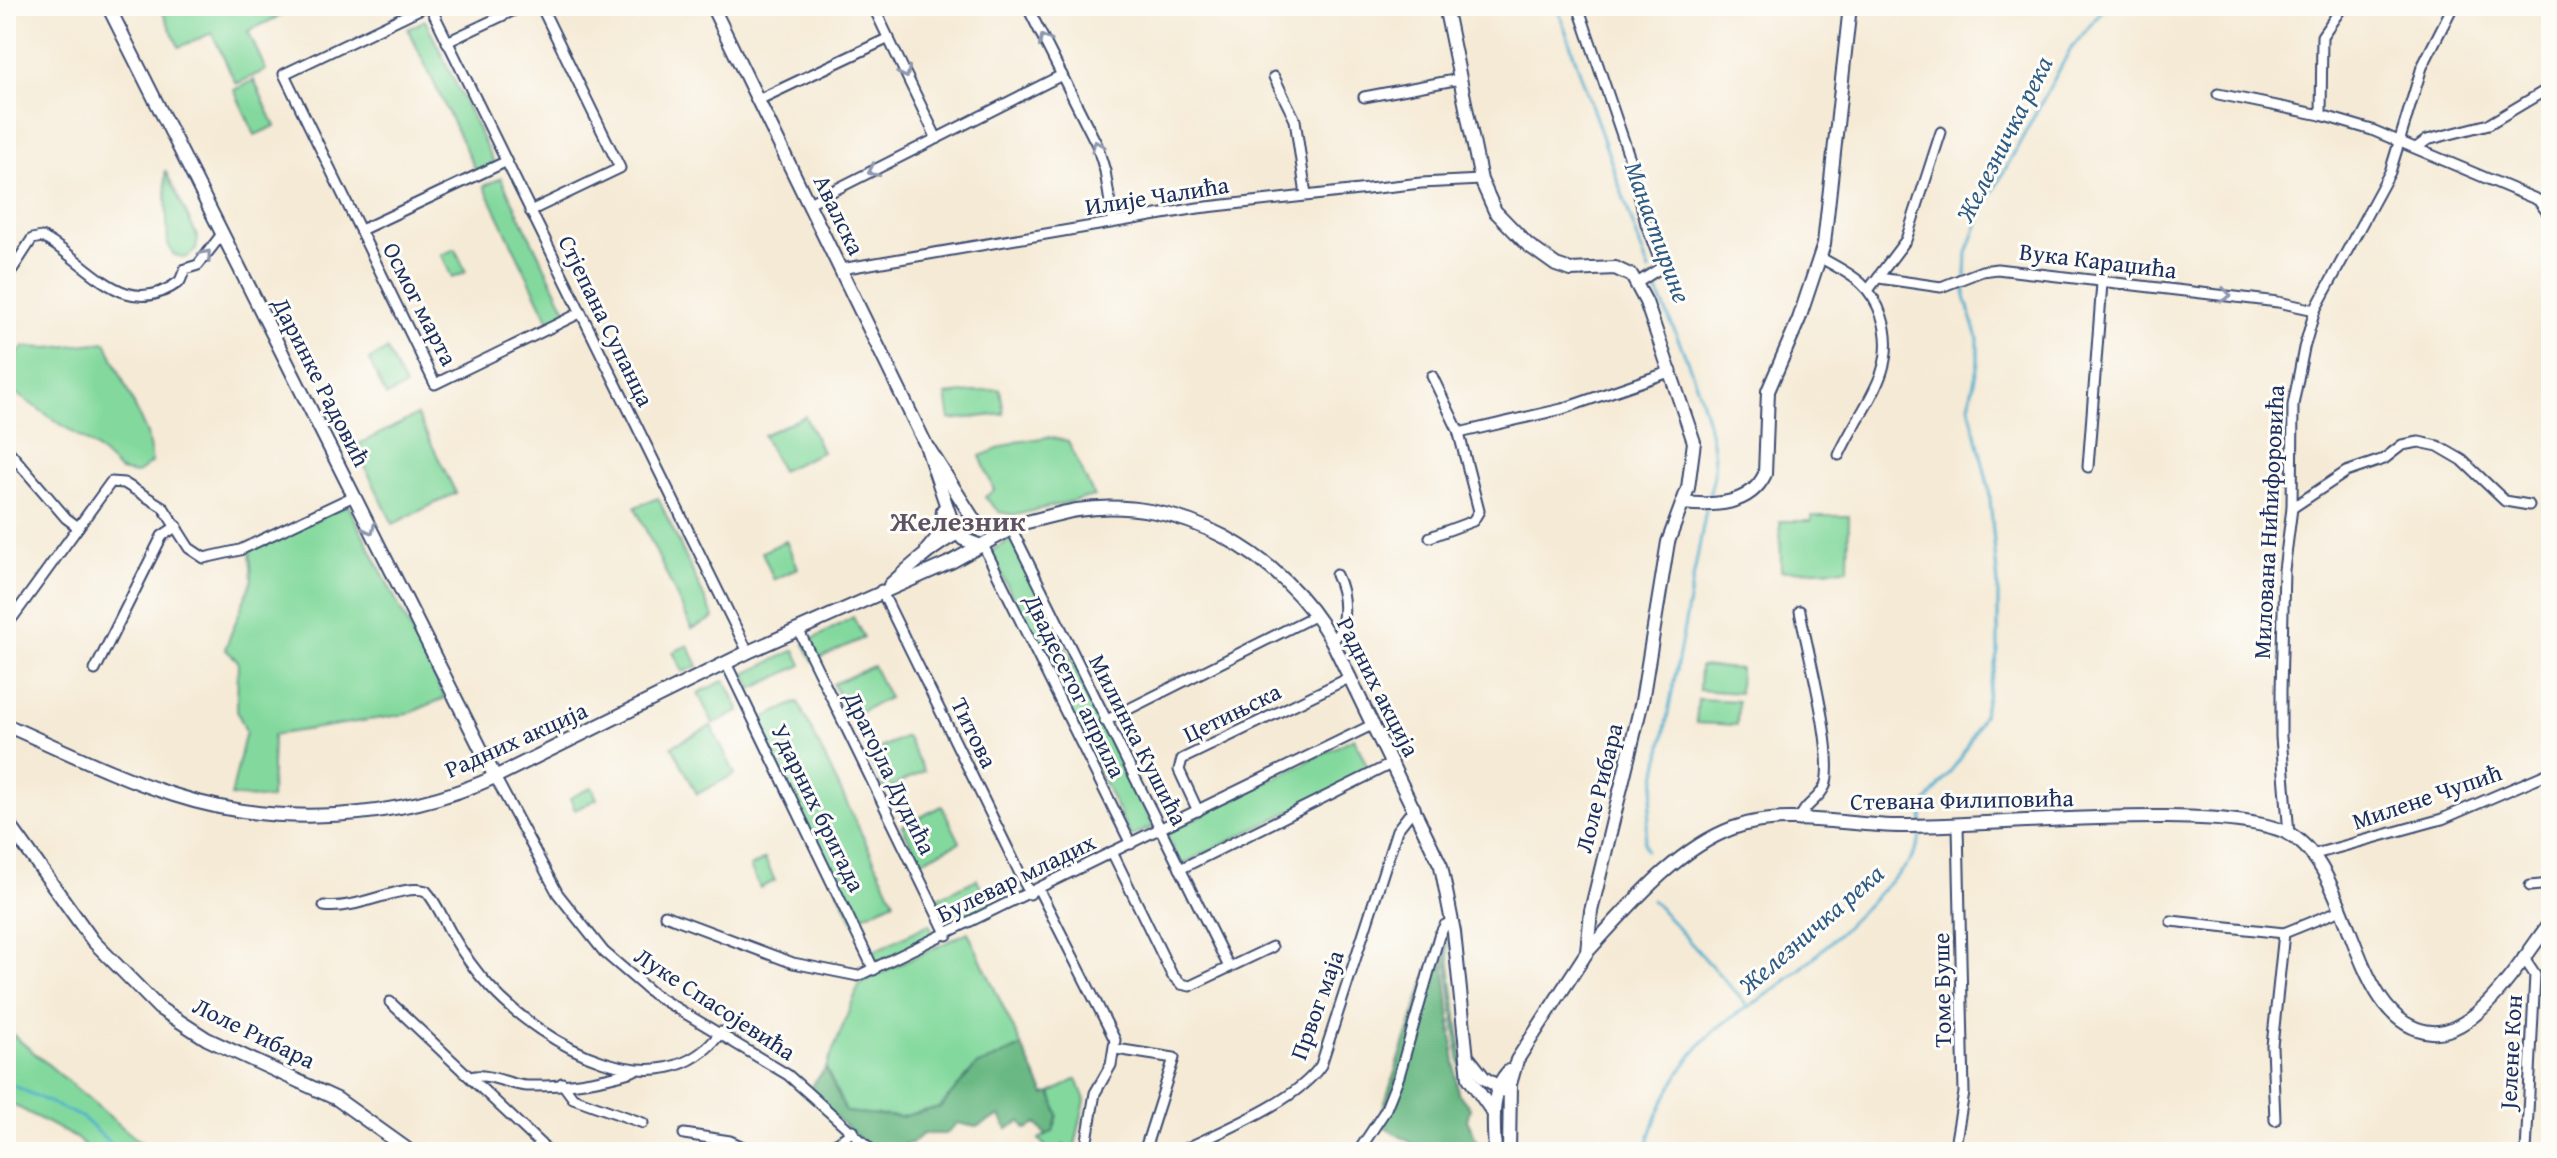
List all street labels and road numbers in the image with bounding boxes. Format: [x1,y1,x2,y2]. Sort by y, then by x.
street label: Илије Чалића [1083,167,1232,224]
street label: Авалска [805,169,874,261]
street label: Стјепана Супанца [550,229,663,413]
street label: Вука Караџића [2017,233,2179,288]
street label: Осмог марта [374,236,467,372]
street label: Даринке Радовић [263,290,380,473]
street label: Милована Нићифоровића [2244,383,2293,660]
street label: Двадесетог априла [1015,587,1135,784]
street label: Радних акција [1328,611,1429,763]
street label: Милинка Кушића [1080,648,1197,832]
street label: Цетињска [1177,673,1287,751]
street label: Драгојла Дудића [835,684,945,861]
street label: Радних акција [439,692,593,787]
street label: Титова [942,692,1007,775]
street label: Ударних бригада [763,718,875,898]
street label: Лоле Рибара [1566,719,1632,856]
street label: Милене Чупић [2347,754,2507,839]
street label: Стевана Филиповића [1850,780,2075,819]
street label: Булевар младих [930,824,1102,931]
street label: Томе Буше [1923,932,1960,1048]
street label: Луке Спасојевића [628,938,803,1069]
street label: Првог маја [1281,945,1353,1064]
street label: Лоле Рибара [187,988,322,1078]
street label: Јелене Кон [2490,994,2531,1113]

